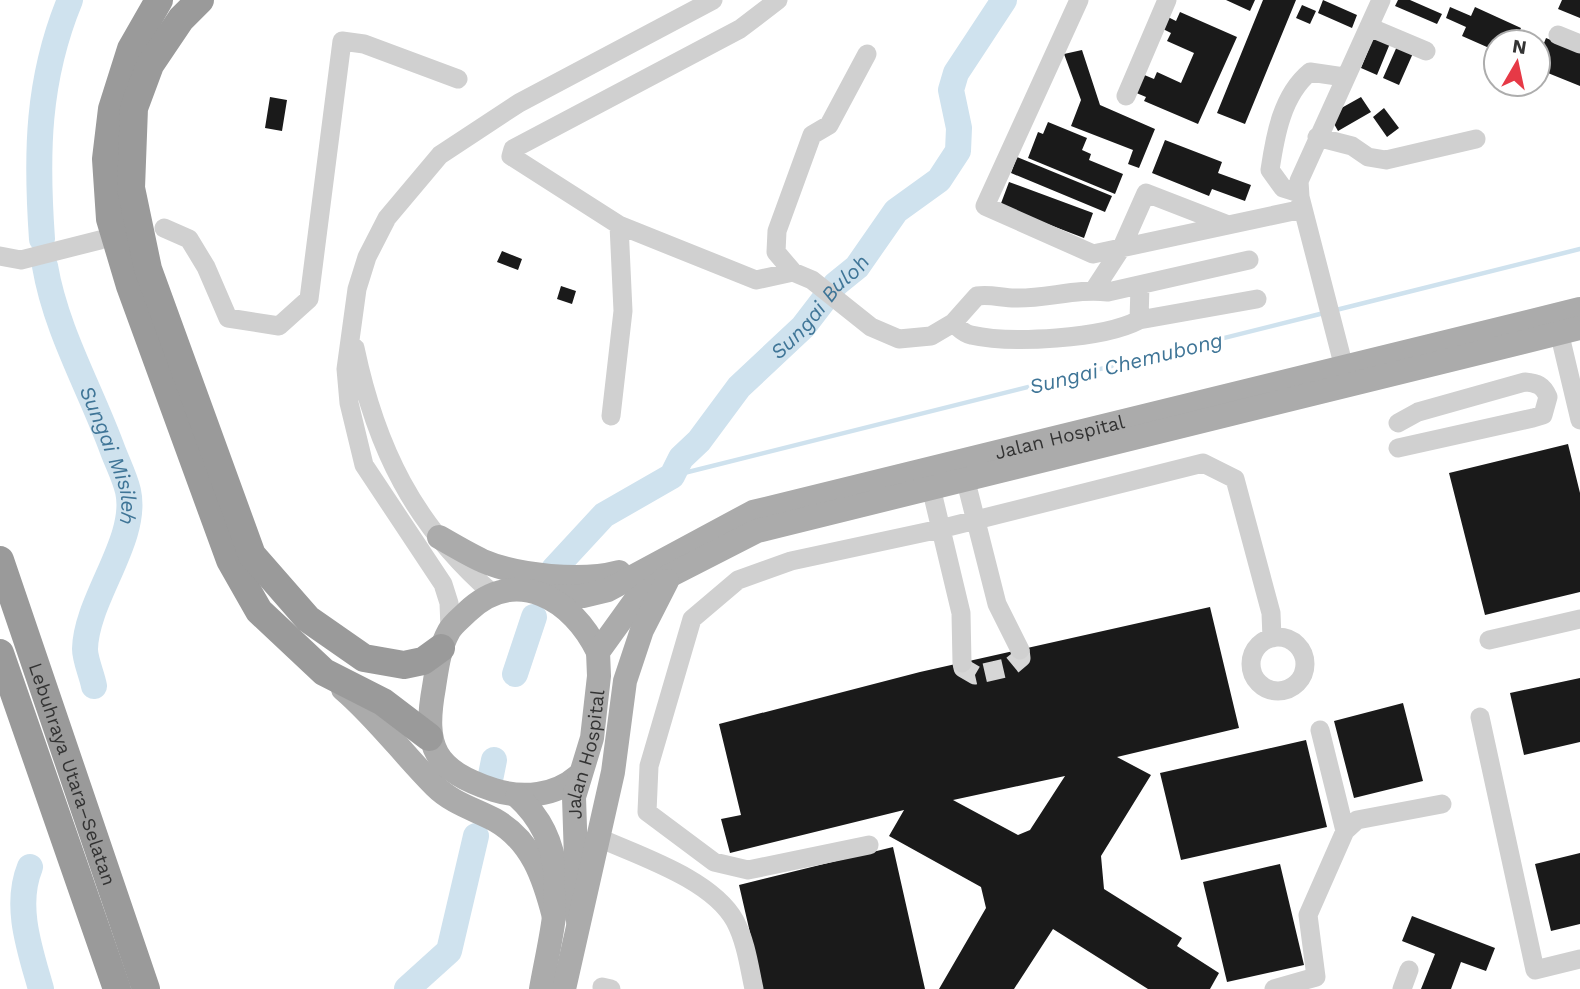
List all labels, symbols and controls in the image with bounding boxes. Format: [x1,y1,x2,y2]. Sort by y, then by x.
north arrow [1482,28,1552,98]
text: N [1511,34,1528,59]
water label: Sungai Buloh [765,250,874,364]
water label: Sungai Chemubong [1027,327,1225,399]
water label: Sungai Misileh [75,381,142,527]
street label: Jalan Hospital [992,410,1127,464]
street label: Lebuhraya Utara–Selatan [24,660,121,888]
street label: Jalan Hospital [563,688,609,820]

